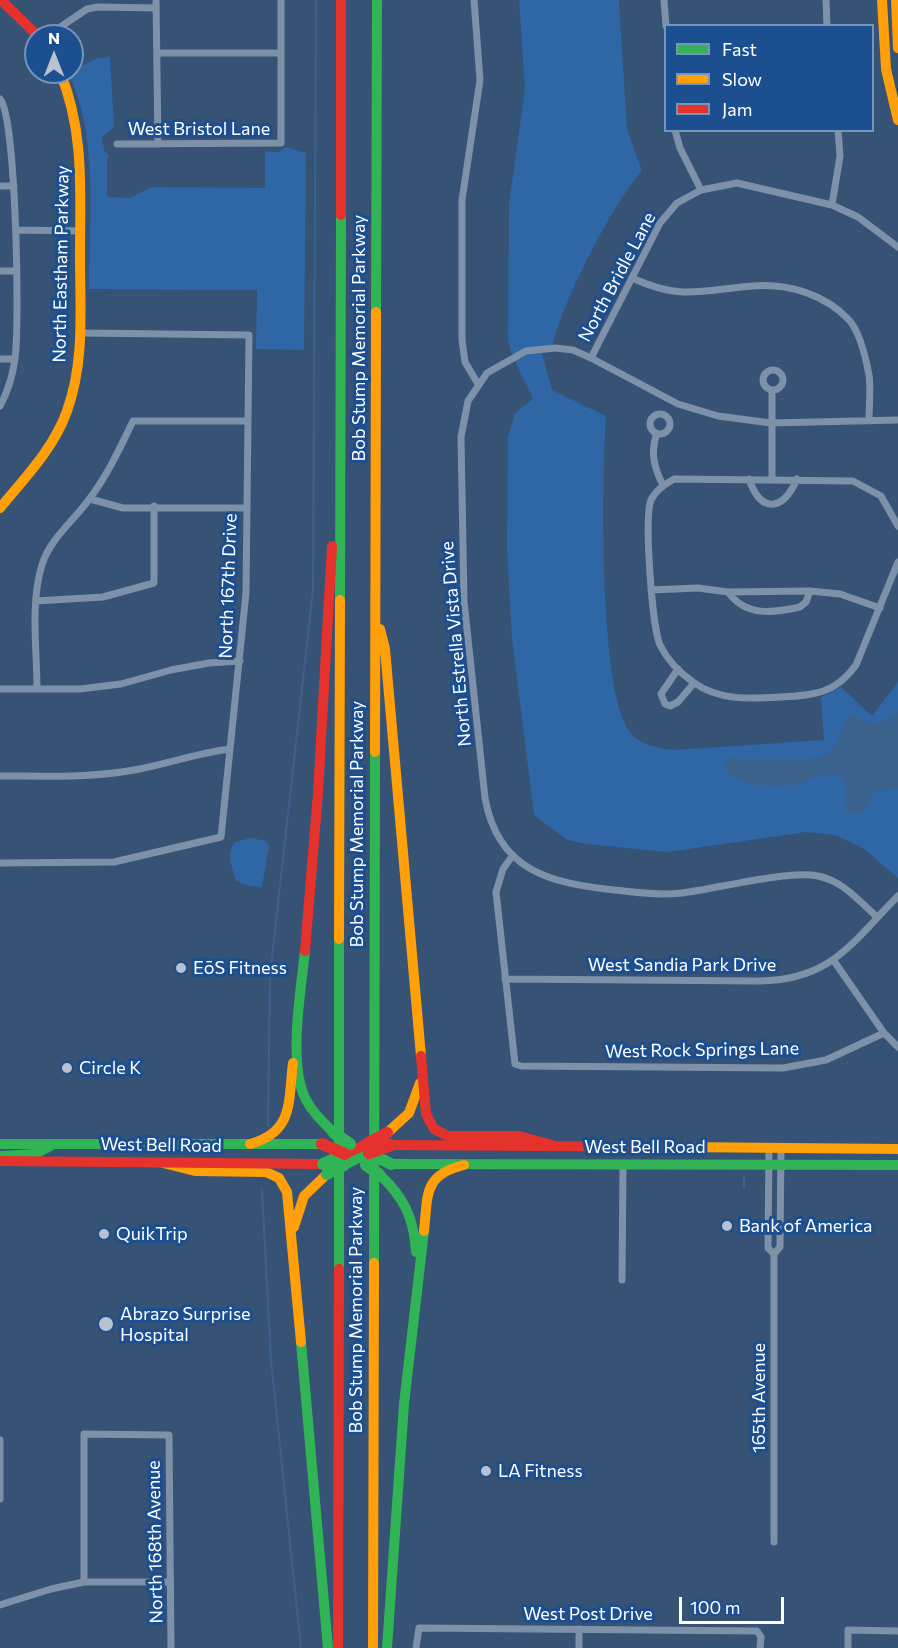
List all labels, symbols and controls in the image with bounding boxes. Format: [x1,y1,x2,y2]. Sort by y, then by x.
north arrow [24,24,84,84]
legend [664,24,874,132]
text: N [48,28,60,47]
text: Fast [722,38,757,60]
text: Slow [722,68,762,90]
text: Jam [722,98,752,120]
street label: West Bristol Lane [128,118,270,140]
street label: North Eastham Parkway [48,165,74,363]
street label: North Bridle Lane [574,209,660,345]
street label: Bob Stump Memorial Parkway [348,215,370,461]
street label: North 167th Drive [215,513,241,659]
street label: North Estrella Vista Drive [436,540,476,748]
street label: Bob Stump Memorial Parkway [346,701,368,947]
street label: West Sandia Park Drive [588,954,776,976]
place label: EōS Fitness [193,957,287,979]
marker: EōS Fitness [174,961,188,975]
street label: West Rock Springs Lane [605,1038,799,1062]
place label: Circle K [79,1057,141,1079]
marker: Circle K [60,1061,74,1075]
street label: West Bell Road [100,1133,222,1157]
street label: West Bell Road [584,1136,706,1158]
street label: Bob Stump Memorial Parkway [345,1187,367,1433]
place label: Bank of America [739,1215,872,1237]
marker: Bank of America [720,1219,734,1233]
place label: QuikTrip [116,1223,188,1245]
marker: QuikTrip [97,1227,111,1241]
place label: Abrazo Surprise Hospital [120,1303,251,1346]
marker: Abrazo Surprise Hospital [97,1315,115,1333]
street label: 165th Avenue [748,1343,770,1453]
street label: North 168th Avenue [143,1460,167,1624]
place label: LA Fitness [498,1460,583,1482]
marker: LA Fitness [479,1464,493,1478]
scale bar [682,1585,787,1623]
text: 100 m [690,1596,740,1618]
street label: West Post Drive [523,1603,653,1625]

